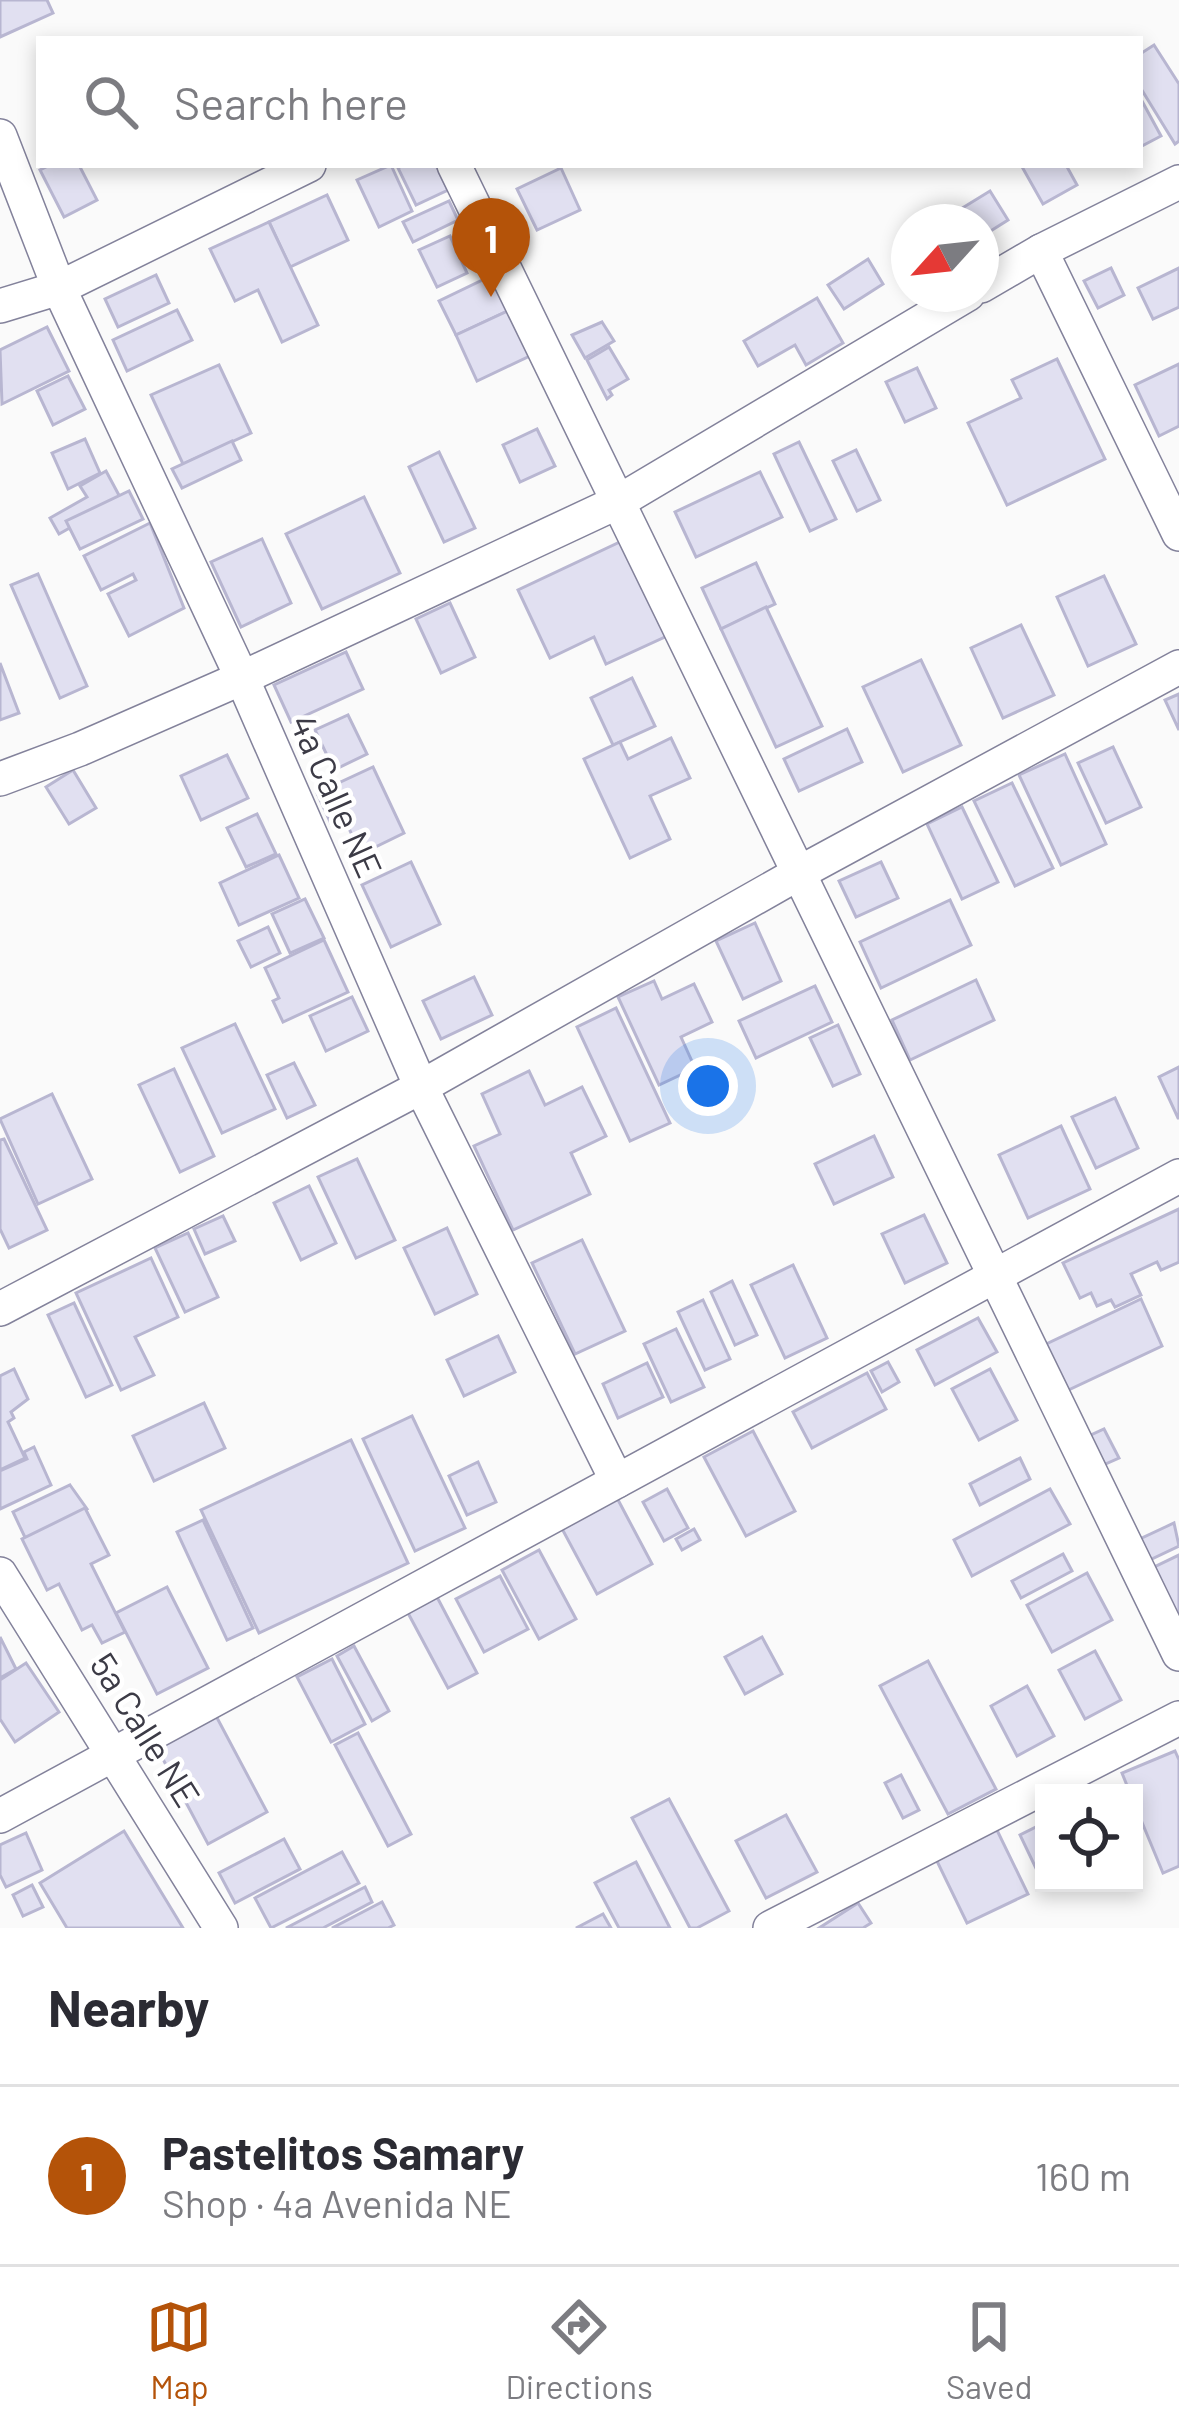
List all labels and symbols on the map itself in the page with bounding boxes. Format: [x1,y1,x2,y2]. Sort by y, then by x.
pin: 1 [452,198,530,297]
north arrow [891,204,999,312]
street label: 4a Calle NE [282,707,392,884]
your location [678,1056,738,1116]
street label: 5a Calle NE [82,1645,210,1814]

